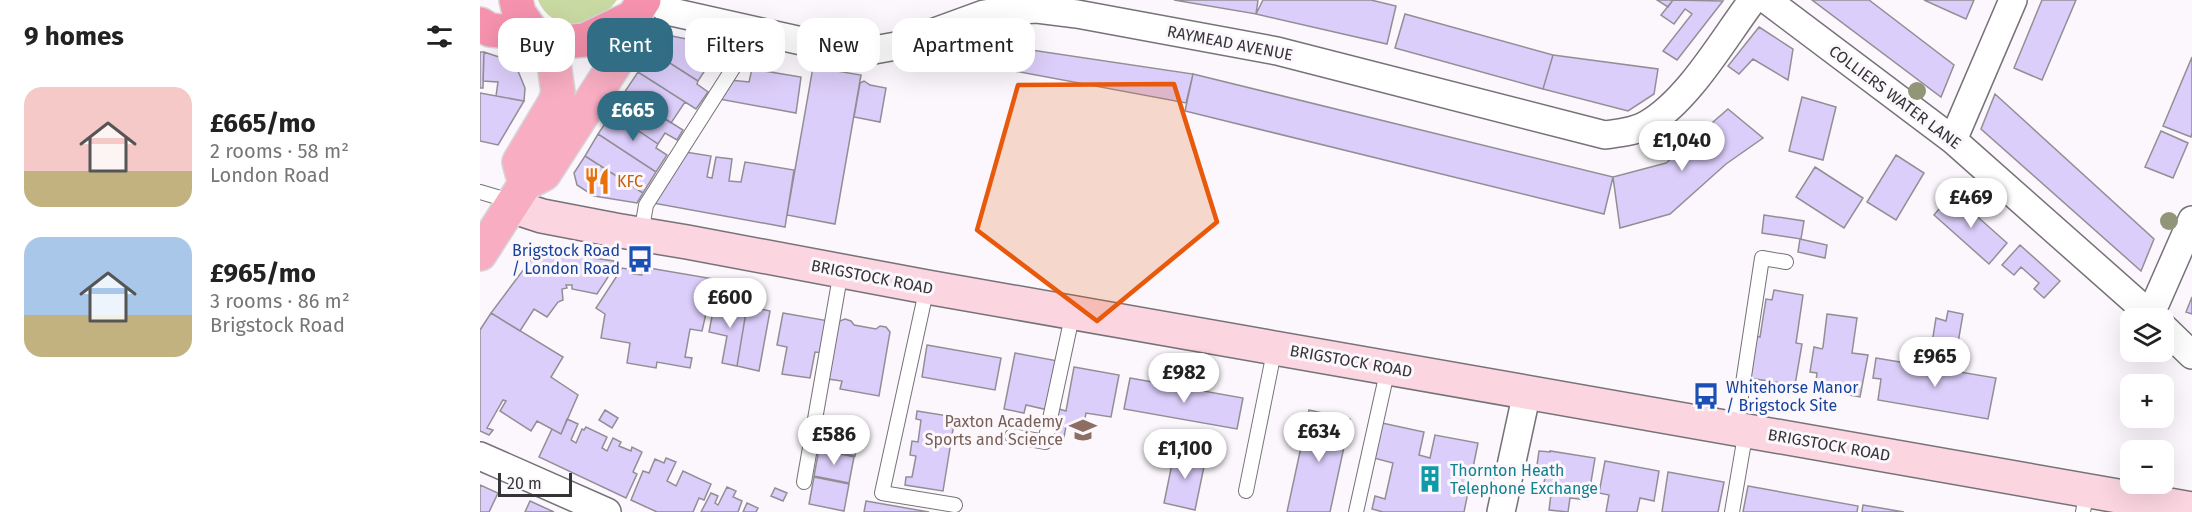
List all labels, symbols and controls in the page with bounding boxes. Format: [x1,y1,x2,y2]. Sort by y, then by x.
chip: Buy [498,18,575,72]
chip: Rent [587,18,673,72]
chip: Filters [685,18,785,72]
chip: New [797,18,880,72]
chip: Apartment [892,18,1035,72]
icon: filters [423,20,456,53]
text: 9 homes [24,21,124,52]
street label: RAYMEAD AVENUE [1165,21,1295,65]
street label: COLLIERS WATER LANE [1825,41,1965,153]
pin: £665 [597,91,669,142]
text: £665 [611,98,655,122]
text: £665/mo [210,108,316,139]
icon: home [72,111,144,183]
pin: £1,040 [1633,121,1731,172]
text: £1,040 [1653,128,1711,152]
text: 2 rooms · 58 m² [210,139,349,163]
text: London Road [210,163,330,187]
restaurant icon: KFC [582,166,612,196]
place label: KFC [617,172,643,191]
pin: £469 [1935,178,2007,229]
text: £469 [1949,185,1993,209]
place label: Brigstock Road / London Road [512,241,620,278]
bus stop icon: Brigstock Road / London Road [625,244,655,274]
street label: BRIGSTOCK ROAD [809,256,935,298]
text: £965/mo [210,258,316,289]
icon: home [72,261,144,333]
pin: £600 [694,278,766,329]
text: £600 [708,285,752,309]
text: 3 rooms · 86 m² [210,289,350,313]
map controls [2120,308,2174,494]
button: layers [2120,308,2174,362]
text: Brigstock Road [210,313,345,337]
pin: £965 [1899,337,1971,388]
street label: BRIGSTOCK ROAD [1288,341,1414,381]
text: £965 [1913,344,1957,368]
pin: £982 [1148,353,1220,404]
text: £982 [1162,360,1206,384]
button: + [2120,374,2174,428]
place label: Whitehorse Manor / Brigstock Site [1726,378,1859,415]
bus stop icon: Whitehorse Manor / Brigstock Site [1691,381,1721,411]
place label: Paxton Academy Sports and Science [925,412,1063,449]
pin: £634 [1283,412,1355,463]
pin: £586 [798,415,870,466]
school or university icon: Paxton Academy Sports and Science [1068,415,1098,445]
text: £634 [1298,419,1340,443]
text: £586 [812,422,856,446]
street label: BRIGSTOCK ROAD [1766,425,1892,465]
pin: £1,100 [1136,429,1234,480]
text: £1,100 [1158,436,1212,460]
button: − [2120,440,2174,494]
place label: Thornton Heath Telephone Exchange [1450,461,1598,498]
building icon: Thornton Heath Telephone Exchange [1415,464,1445,494]
scale bar [498,470,572,498]
text: 20 m [507,474,542,493]

